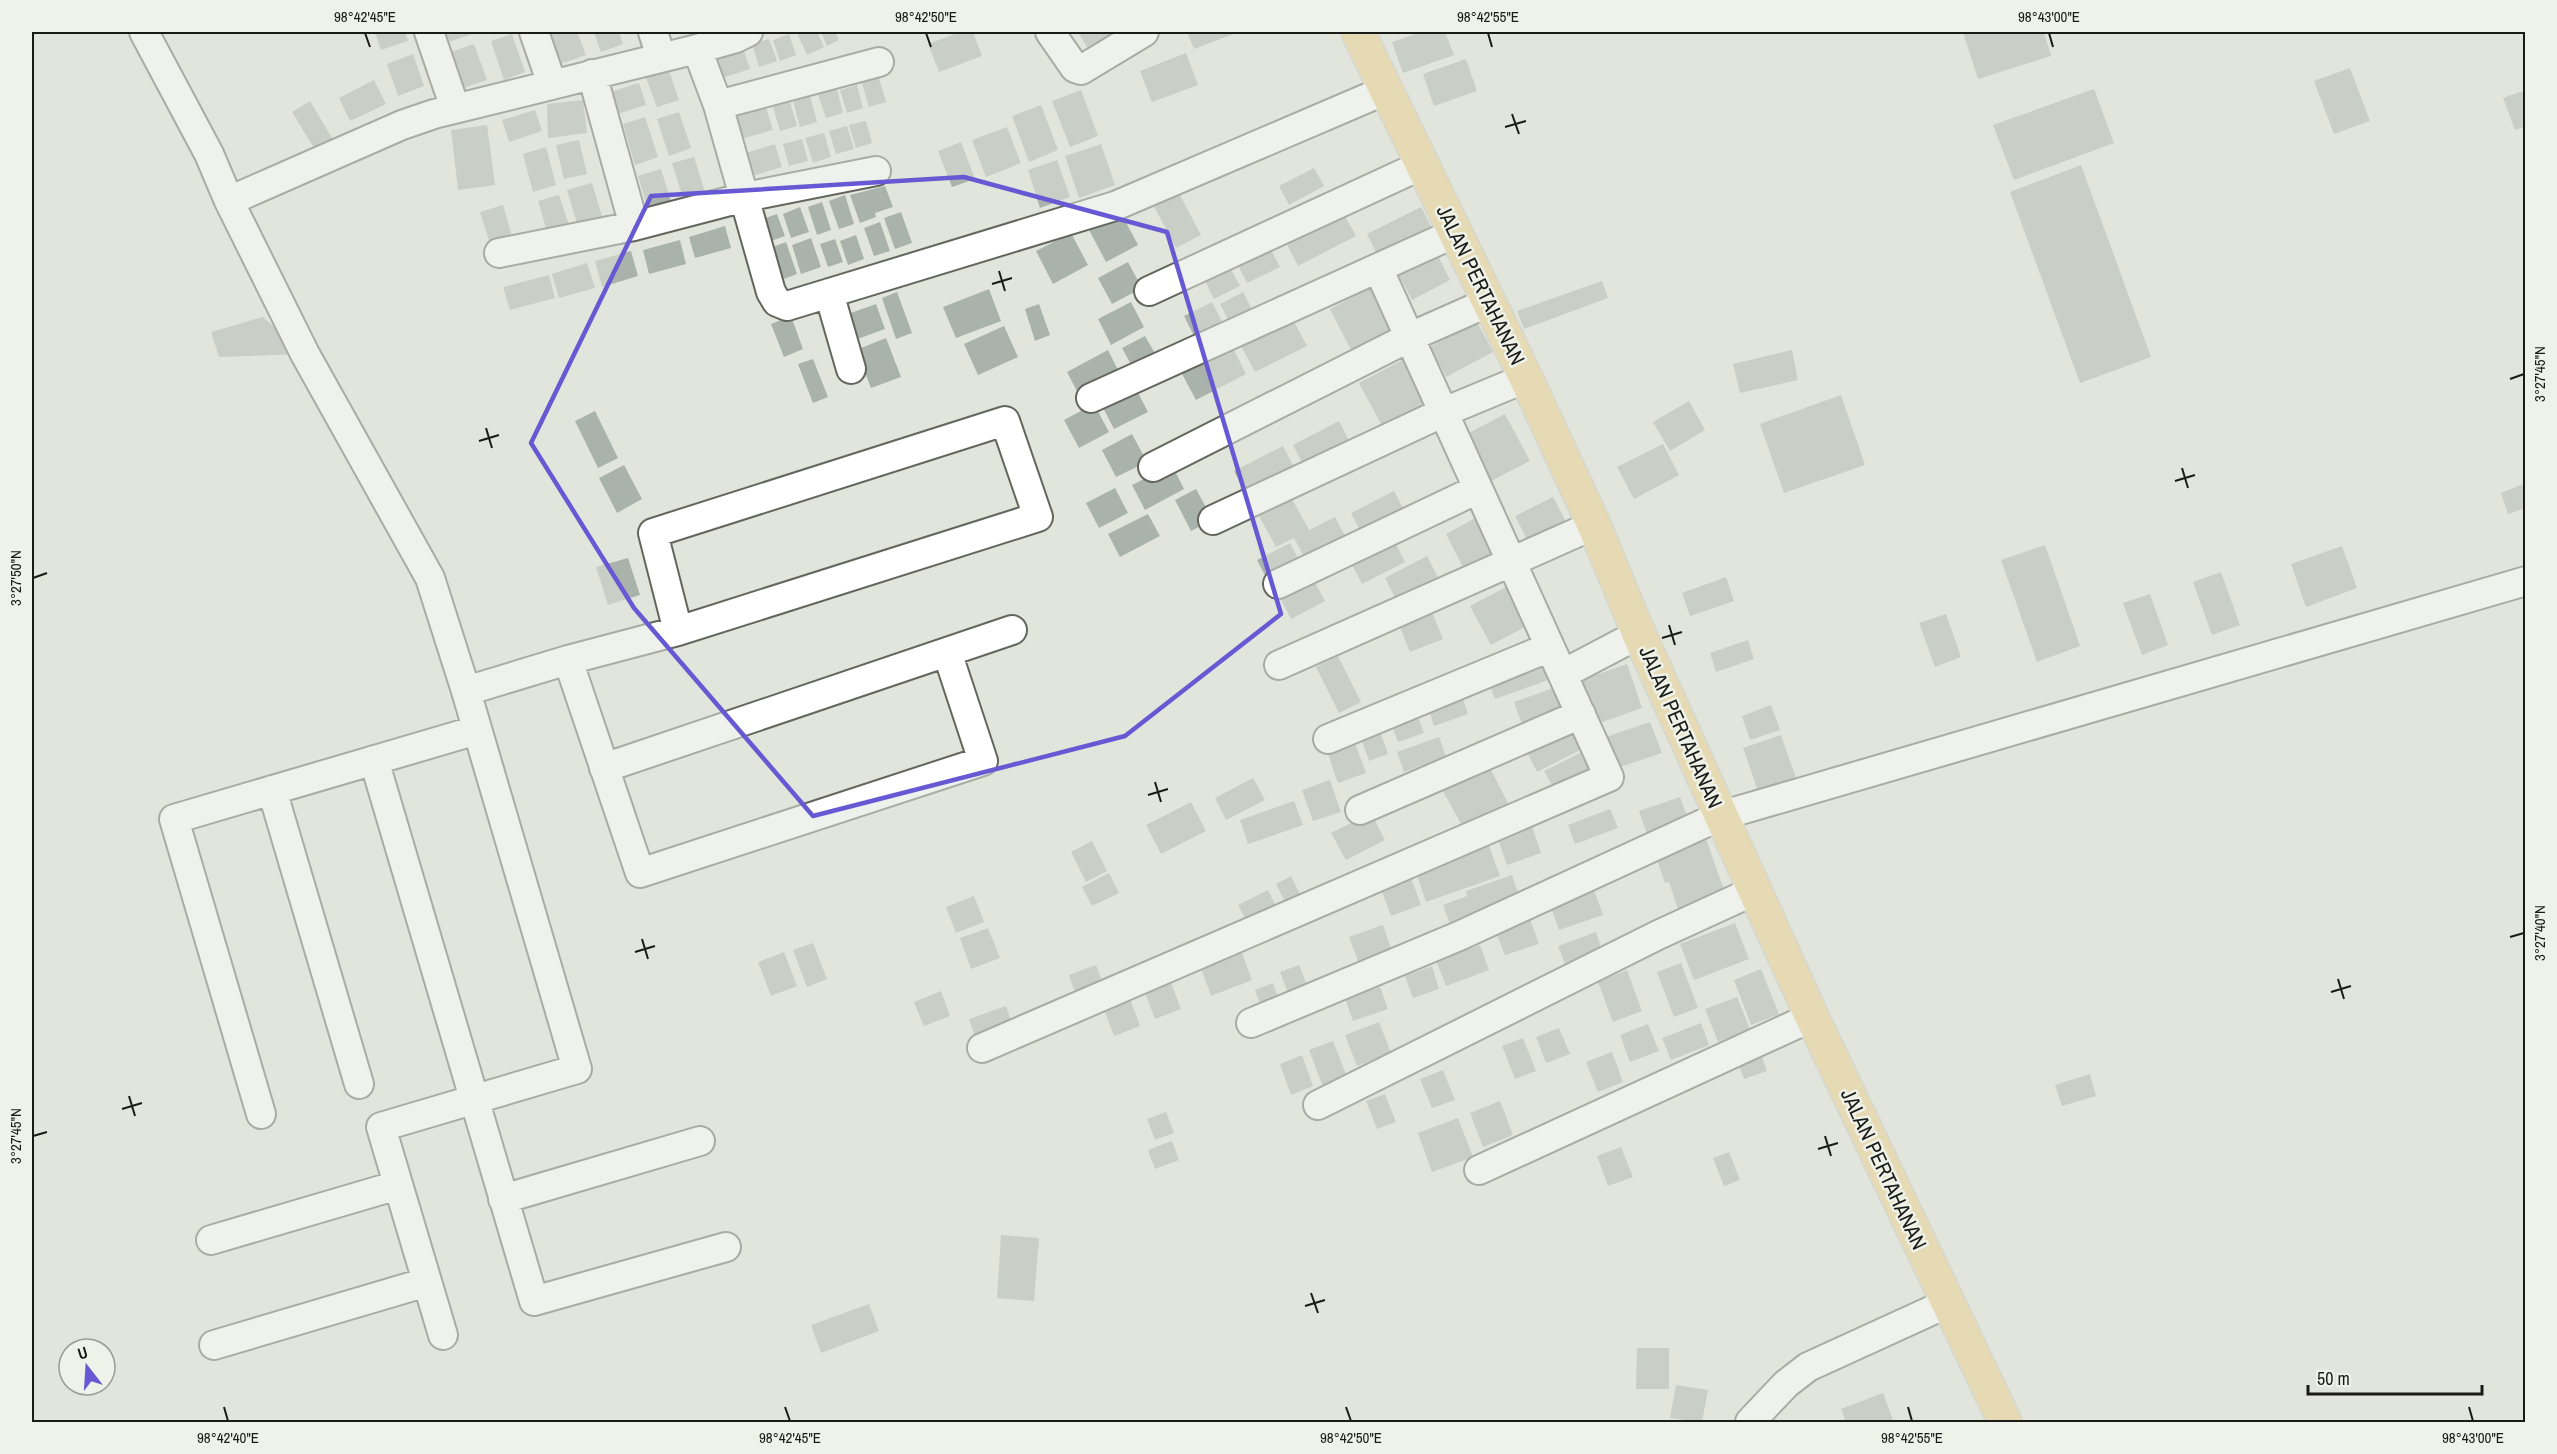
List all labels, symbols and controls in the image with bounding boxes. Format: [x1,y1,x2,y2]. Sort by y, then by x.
text: 98°42'45"E [334,6,396,27]
text: 98°42'50"E [895,6,957,27]
text: 98°42'55"E [1457,6,1519,27]
text: 98°43'00"E [2018,6,2080,27]
street label: JALAN PERTAHANAN [1430,200,1532,370]
text: 3°27'45"N [2529,346,2550,402]
text: 3°27'50"N [5,550,26,606]
street label: JALAN PERTAHANAN [1632,641,1730,813]
text: 3°27'40"N [2529,905,2550,961]
street label: JALAN PERTAHANAN [1834,1084,1934,1254]
text: 3°27'45"N [5,1108,26,1164]
north arrow [57,1337,117,1397]
text: U [75,1341,90,1365]
scale bar [2308,1358,2482,1396]
text: 50 m [2317,1366,2350,1391]
text: 98°42'40"E [197,1427,259,1448]
text: 98°42'45"E [759,1427,821,1448]
text: 98°42'50"E [1320,1427,1382,1448]
text: 98°42'55"E [1881,1427,1943,1448]
text: 98°43'00"E [2442,1427,2504,1448]

